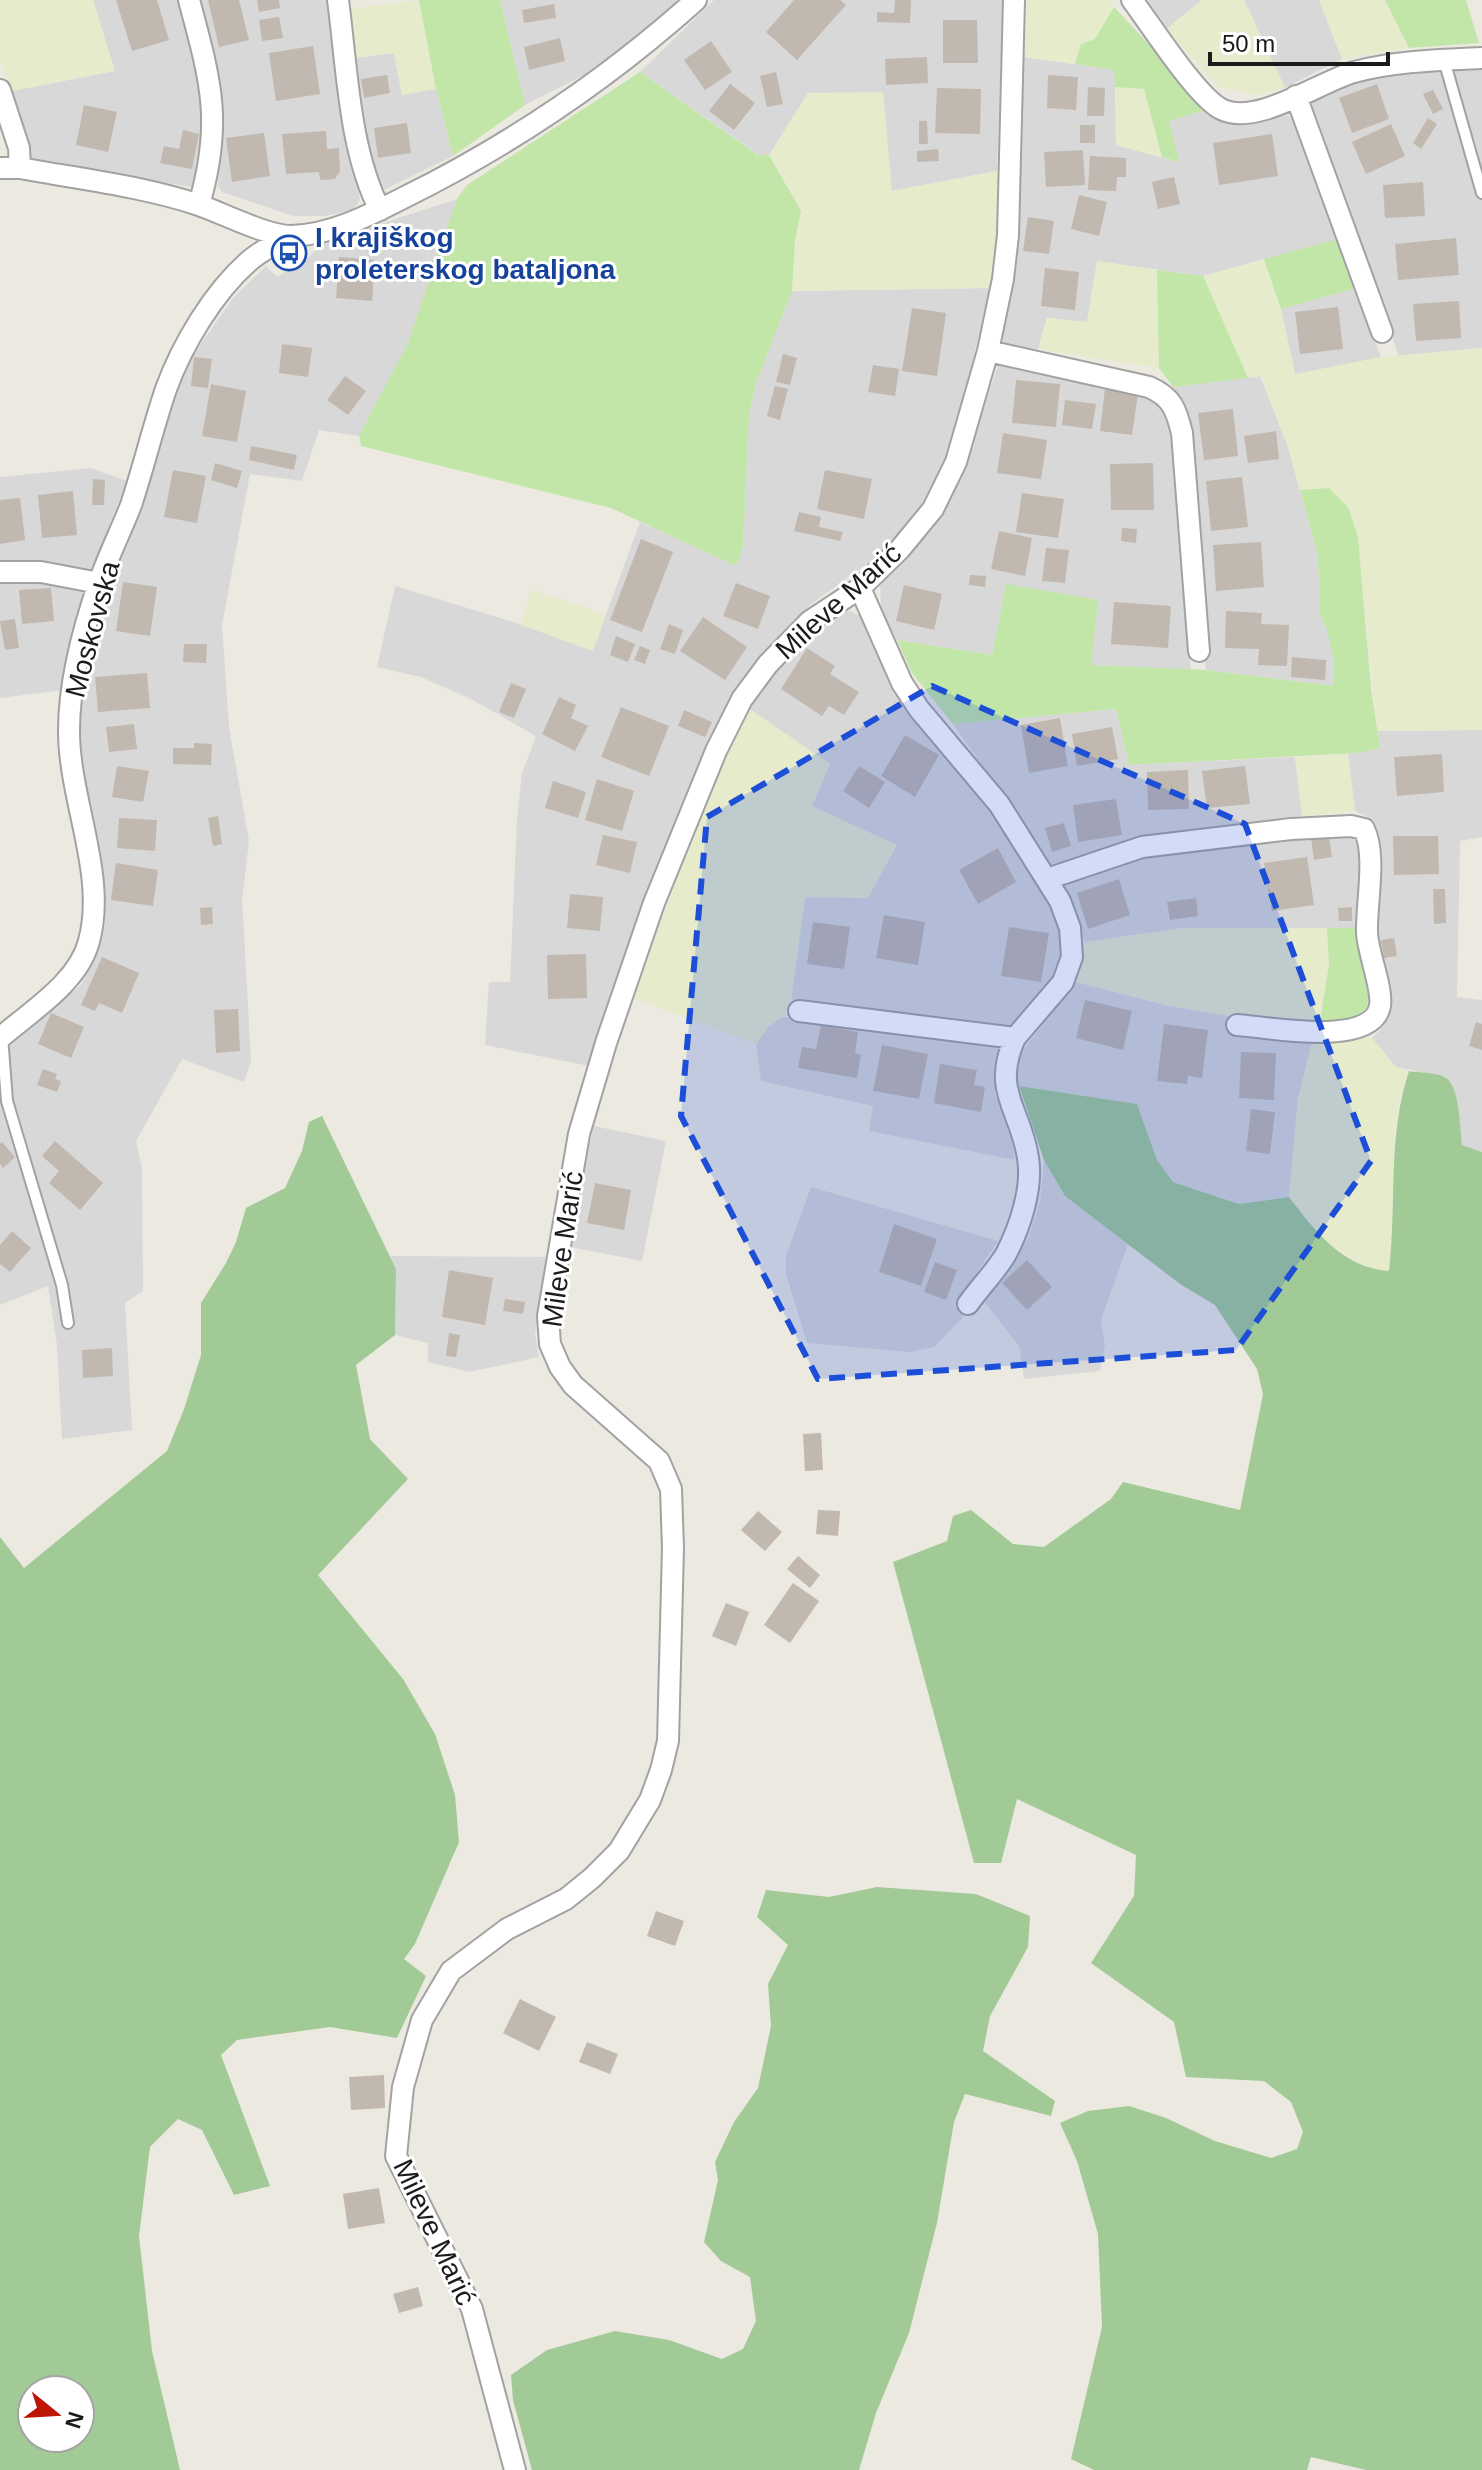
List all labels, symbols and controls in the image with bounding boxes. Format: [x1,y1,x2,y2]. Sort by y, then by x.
scale bar [1210,16,1388,66]
text: 50 m [1222,30,1275,57]
place label: I krajiškog proleterskog bataljona [315,222,616,285]
bus stop icon: I krajiškog proleterskog bataljona [270,234,308,272]
street label: Mileve Marić [770,537,907,665]
street label: Moskovska [59,557,126,701]
street label: Mileve Marić [536,1169,589,1329]
street label: Mileve Marić [387,2154,482,2310]
north arrow [16,2374,96,2454]
text: N [60,2409,89,2431]

